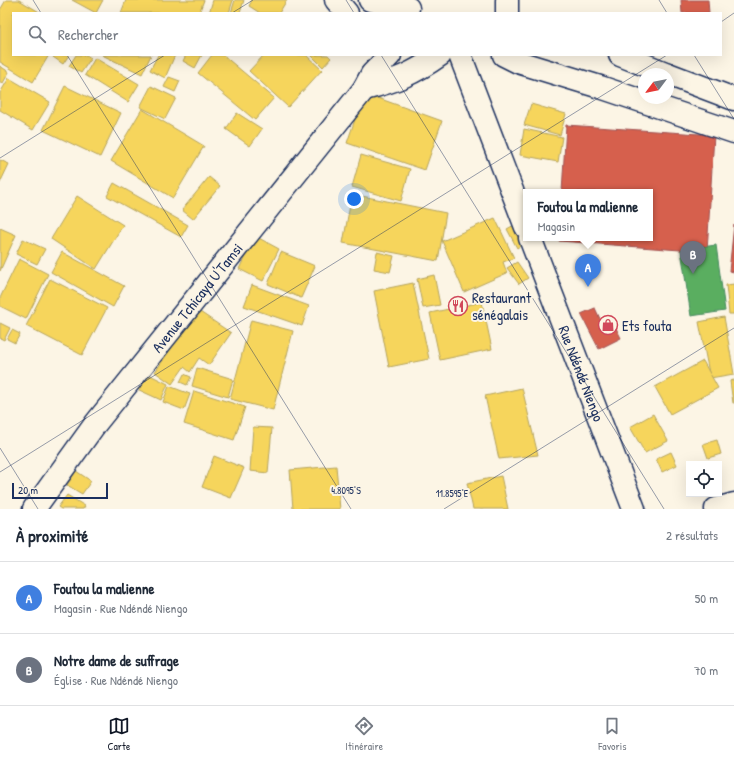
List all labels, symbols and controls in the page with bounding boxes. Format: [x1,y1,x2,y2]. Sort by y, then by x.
search box [12,12,722,56]
icon: search [26,23,48,45]
text: Rechercher [58,24,119,45]
north arrow [638,68,674,104]
your location [344,189,364,209]
popup [523,189,653,241]
text: Foutou la malienne [538,196,638,217]
text: Magasin [538,217,575,235]
street label: Avenue Tchicaya U'Tamsi [146,238,247,356]
pin: B [680,241,706,274]
pin: A [575,254,601,287]
place label: Restaurant sénégalais [472,287,532,325]
restaurant icon: Restaurant sénégalais [447,295,469,317]
shop icon: Ets fouta [597,314,619,336]
place label: Ets fouta [622,315,672,336]
street label: Rue Ndéndé Niengo [554,322,610,424]
map controls [686,461,722,497]
button: locate [686,461,722,497]
scale bar [12,481,108,500]
text: 20 m [18,483,38,497]
text: 4.8095°S [331,484,361,497]
text: 11.8595°E [436,487,469,500]
text: À proximité [16,524,88,547]
text: 2 résultats [666,526,718,544]
text: Foutou la malienne [54,578,155,599]
text: A [26,589,32,607]
text: 50 m [695,589,718,607]
text: Magasin · Rue Ndéndé Niengo [54,599,188,617]
text: Notre dame de suffrage [54,650,179,671]
text: B [26,661,32,679]
text: 70 m [694,661,718,679]
text: Église · Rue Ndéndé Niengo [54,671,178,689]
tab: Carte [108,715,130,753]
tab: Itinéraire [345,715,383,753]
tab: Favoris [598,715,626,753]

